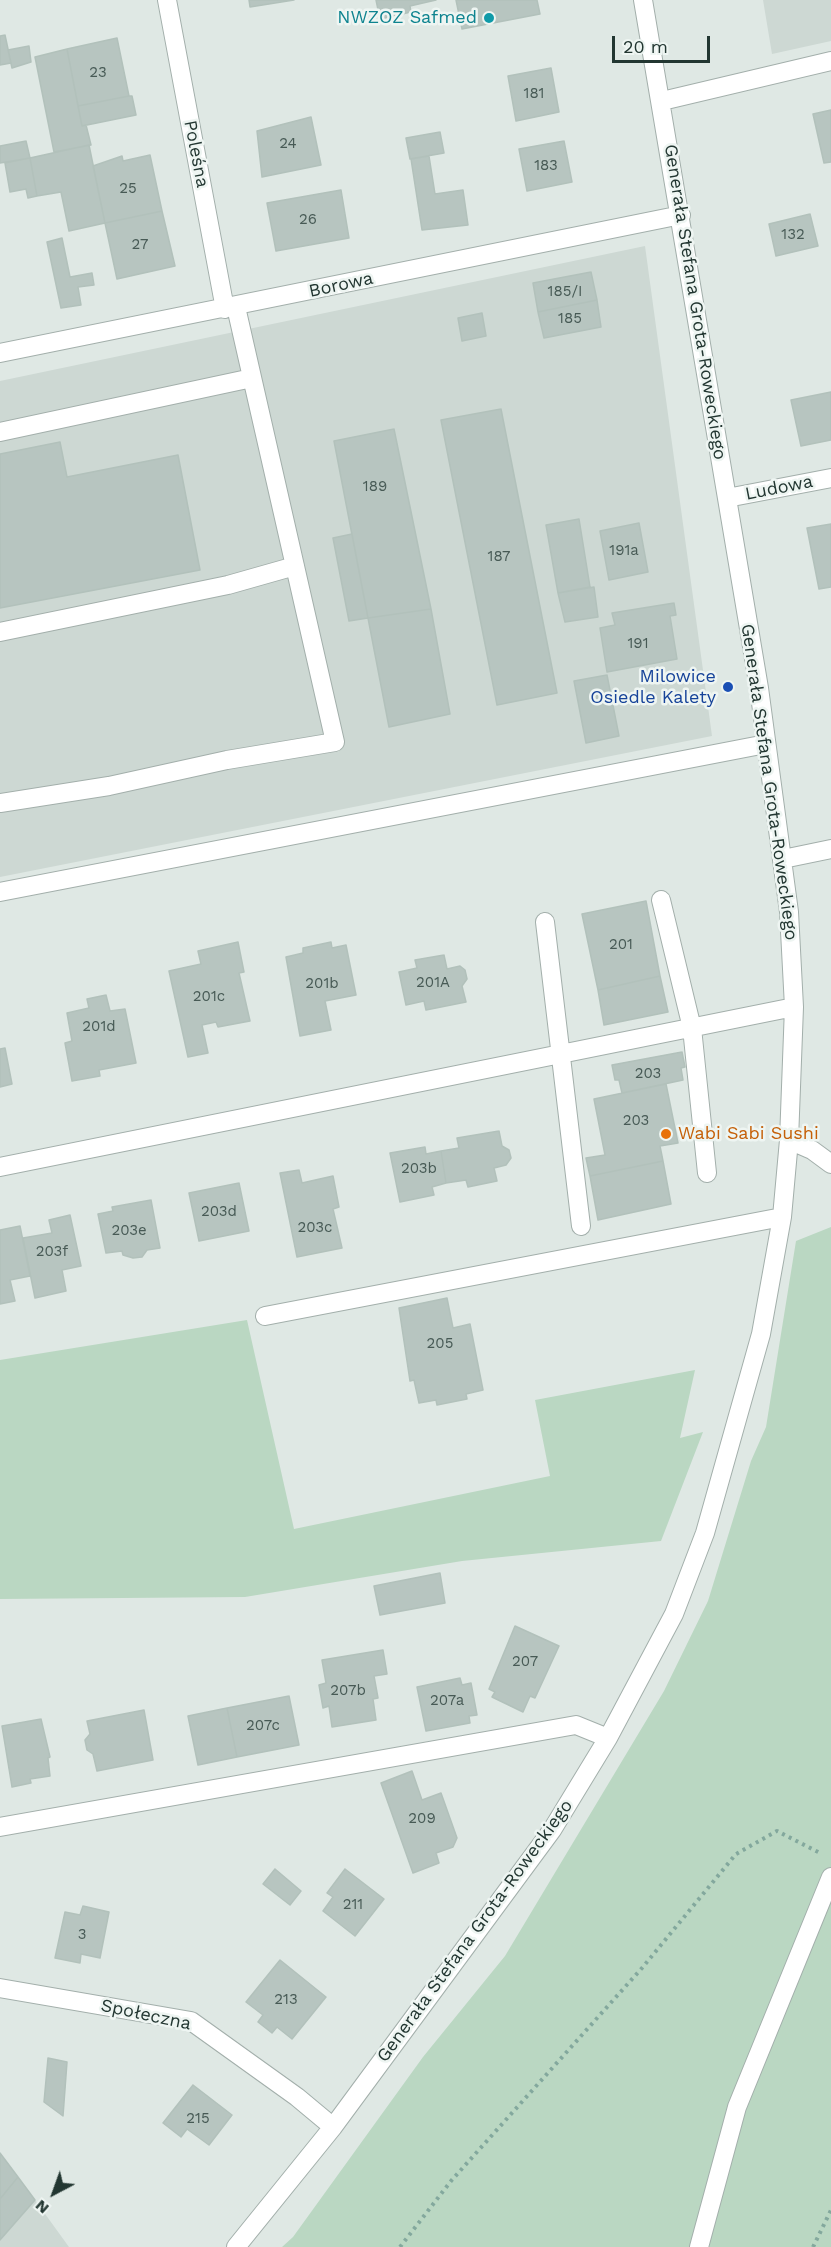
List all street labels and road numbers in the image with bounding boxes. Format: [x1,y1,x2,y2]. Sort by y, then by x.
street label: Poleśna [179,118,213,190]
street label: Generała Stefana Grota-Roweckiego [659,143,731,461]
street label: Borowa [307,268,375,302]
street label: Ludowa [743,471,815,505]
street label: Generała Stefana Grota-Roweckiego [736,622,802,942]
street label: Generała Stefana Grota-Roweckiego [372,1795,578,2067]
street label: Społeczna [99,1995,193,2035]

